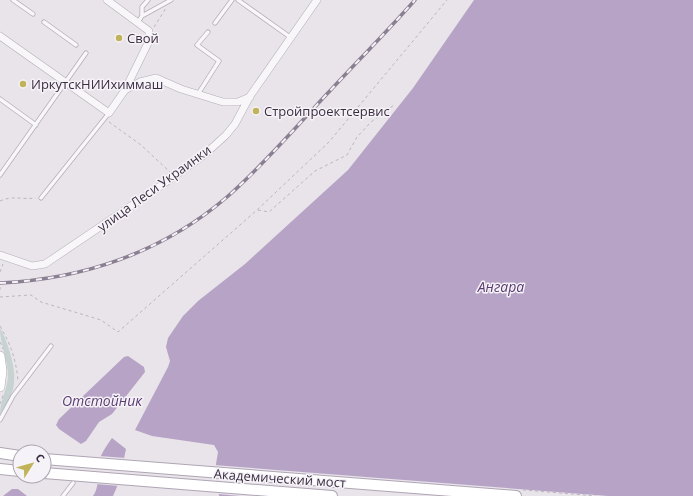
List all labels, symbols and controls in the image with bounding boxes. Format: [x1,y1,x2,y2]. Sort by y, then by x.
place label: Свой [127,29,159,47]
marker: Свой [114,33,124,43]
place label: ИркутскНИИхиммаш [31,75,163,93]
marker: ИркутскНИИхиммаш [18,79,28,89]
place label: Стройпроектсервис [264,102,390,120]
marker: Стройпроектсервис [251,106,261,116]
street label: улица Леси Украинки [93,141,215,235]
water label: Ангара [477,277,524,296]
water label: Отстойник [62,391,143,410]
north arrow [12,444,52,484]
text: С [32,450,48,465]
street label: Академический мост [213,464,347,492]

